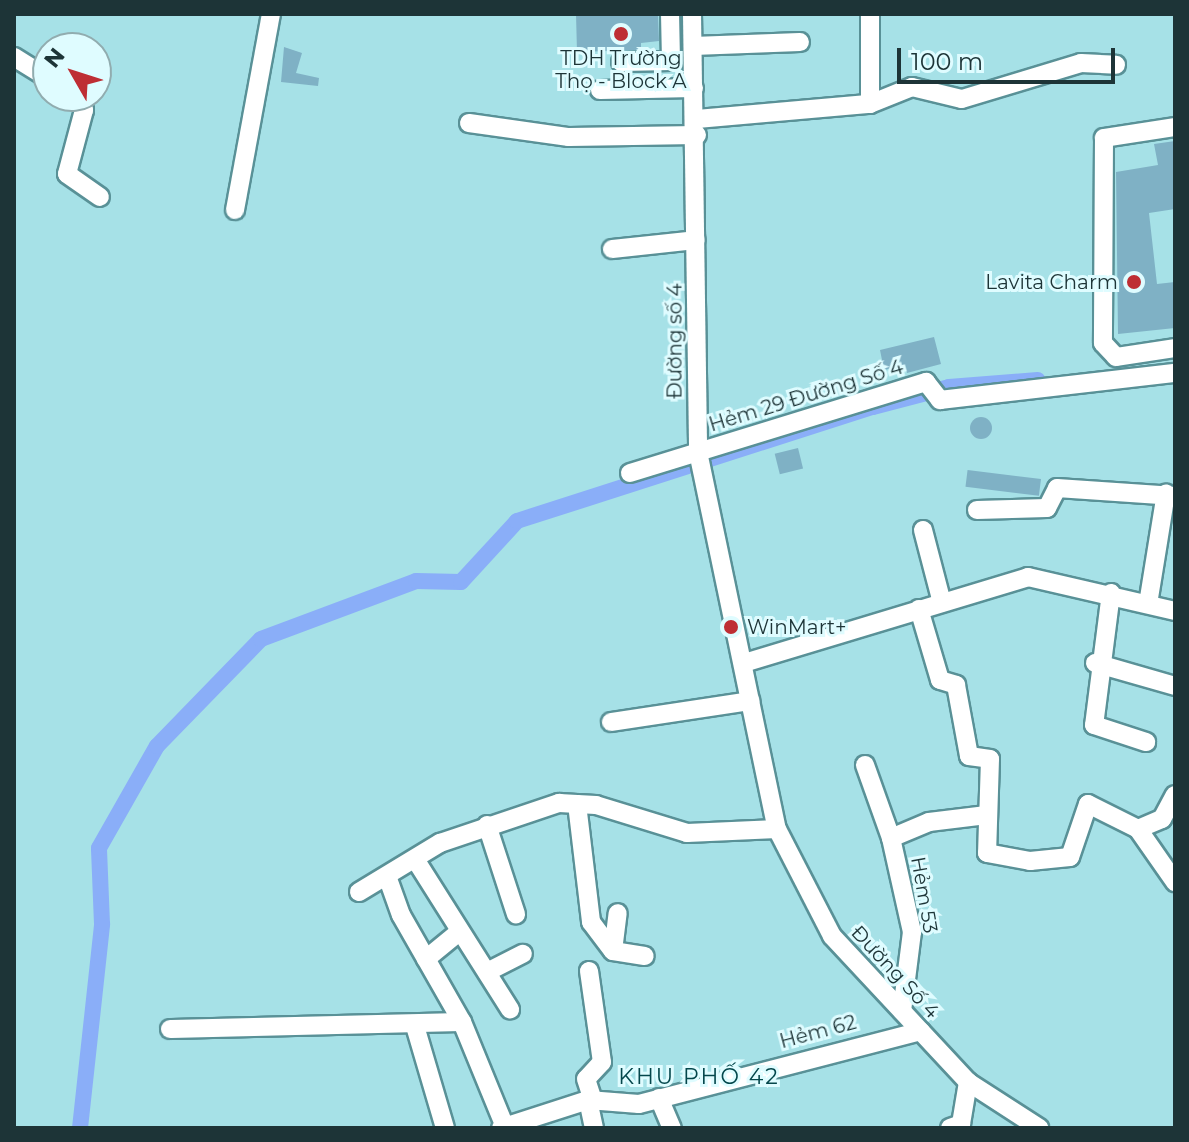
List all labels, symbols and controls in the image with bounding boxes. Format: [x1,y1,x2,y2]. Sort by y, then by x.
marker: TDH Trường Thọ - Block A [612,25,630,43]
north arrow [32,32,112,112]
scale bar [901,32,1119,82]
text: N [38,42,71,73]
place label: TDH Trường Thọ - Block A [555,46,687,93]
text: 100 m [911,47,983,76]
place label: Lavita Charm [985,270,1118,294]
marker: Lavita Charm [1125,273,1143,291]
street label: Đường số 4 [663,283,687,399]
street label: Hẻm 29 Đường Số 4 [706,355,906,437]
place label: WinMart+ [747,615,846,639]
marker: WinMart+ [722,618,740,636]
street label: Hẻm 53 [905,855,943,935]
street label: Đường Số 4 [846,921,944,1023]
street label: Hẻm 62 [777,1010,859,1054]
district label: KHU PHỐ 42 [618,1064,780,1090]

